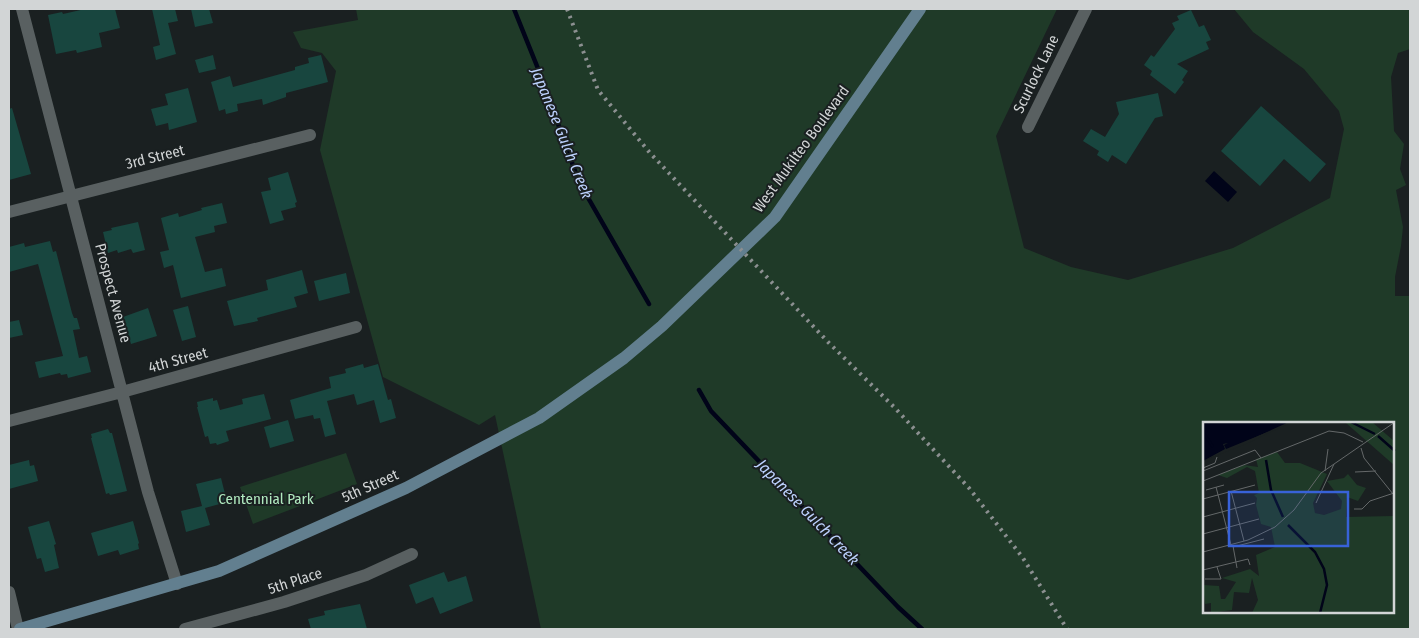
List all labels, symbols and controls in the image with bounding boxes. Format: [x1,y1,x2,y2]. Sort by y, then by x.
street label: Scurlock Lane [1009,32,1063,116]
water label: Japanese Gulch Creek [527,64,597,201]
street label: West Mukilteo Boulevard [749,82,853,216]
street label: 3rd Street [124,141,186,173]
street label: Prospect Avenue [91,241,135,345]
street label: 4th Street [146,343,210,377]
inset map [1203,422,1394,613]
water label: Japanese Gulch Creek [752,454,863,569]
street label: 5th Street [339,466,401,506]
park label: Centennial Park [218,490,314,508]
street label: 5th Place [266,564,324,598]

